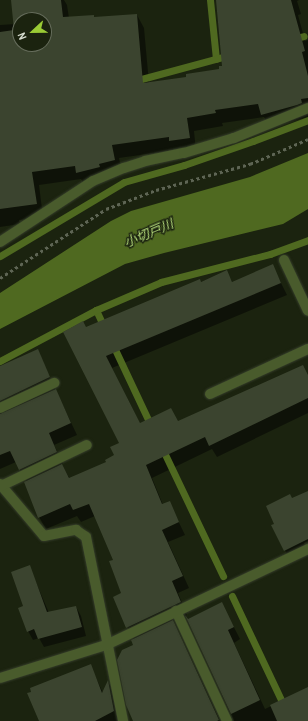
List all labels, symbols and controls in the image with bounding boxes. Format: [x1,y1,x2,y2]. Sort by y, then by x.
north arrow [12,12,52,52]
text: N [14,30,30,42]
water label: 小切戸川 [122,217,176,251]

